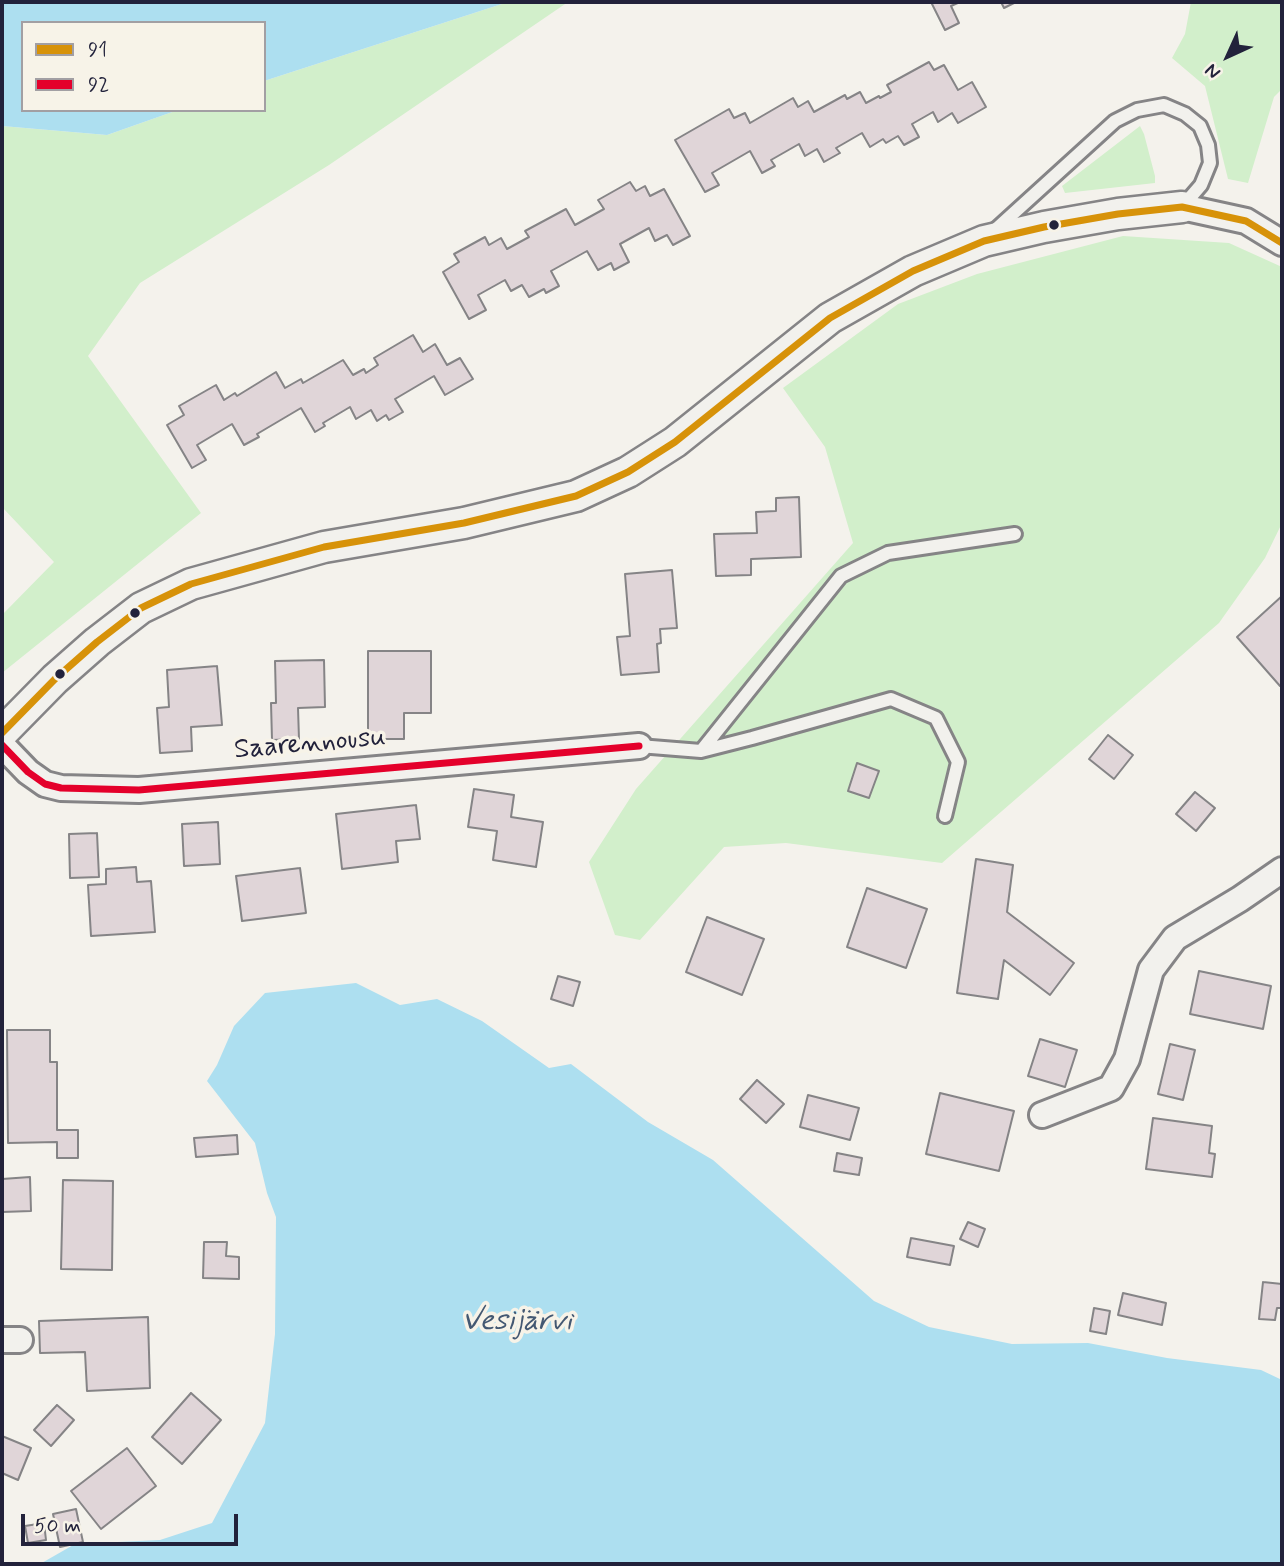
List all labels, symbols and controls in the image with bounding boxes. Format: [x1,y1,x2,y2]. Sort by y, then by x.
legend [21,21,266,112]
north arrow [1193,21,1263,91]
text: 91 [88,36,107,64]
text: N [1199,58,1226,85]
text: 92 [88,71,109,99]
unlabelled marker [1047,218,1061,232]
unlabelled marker [128,606,142,620]
unlabelled marker [53,667,67,681]
street label: Saarennousu [233,722,387,768]
water label: Vesijärvi [462,1305,572,1341]
scale bar [24,1500,242,1544]
text: 50 m [34,1512,81,1540]

